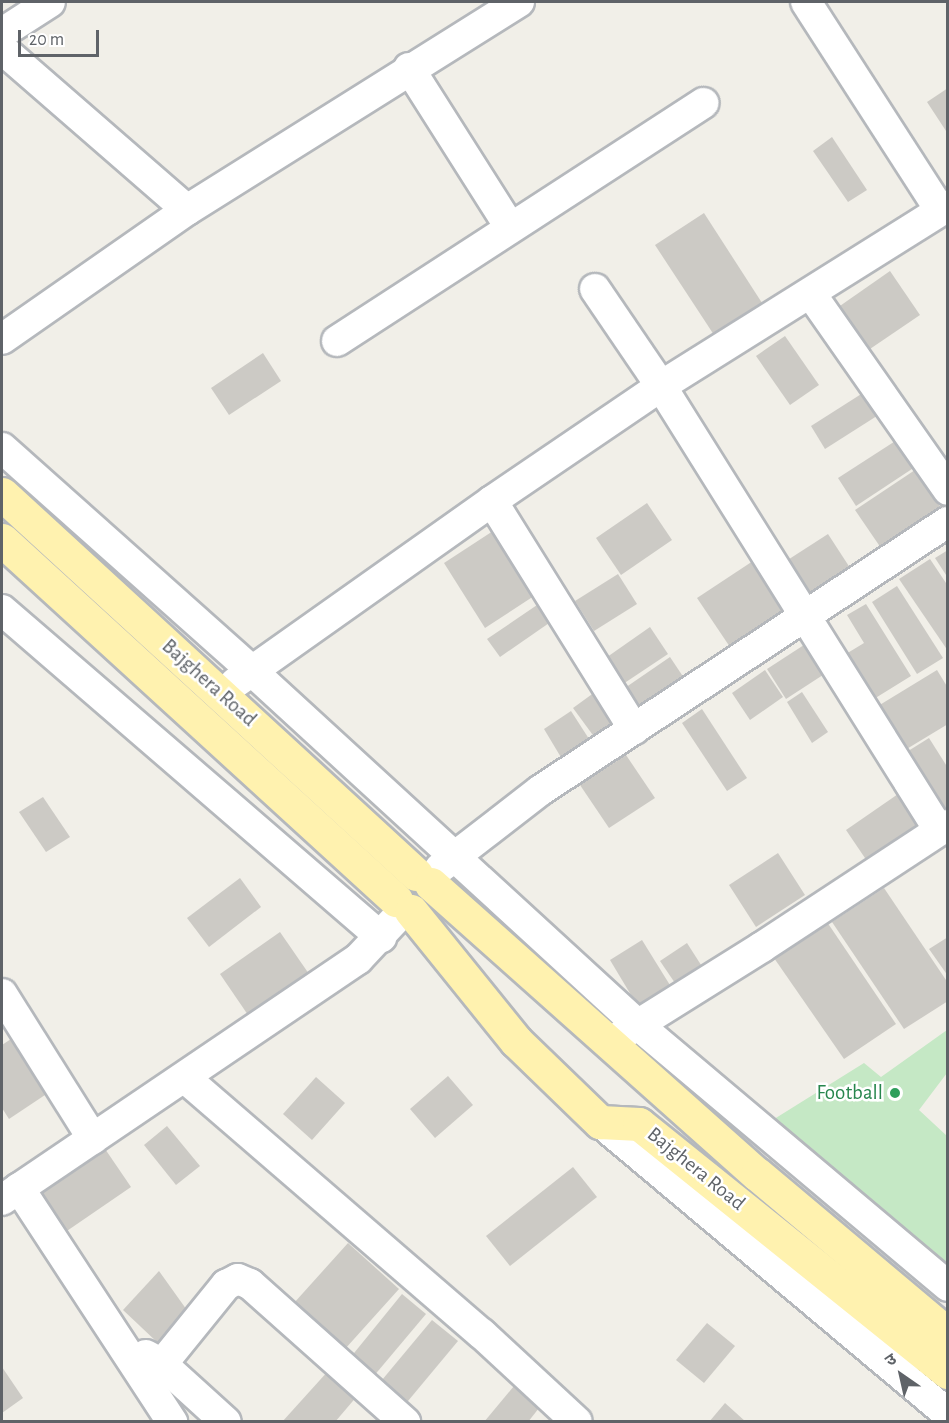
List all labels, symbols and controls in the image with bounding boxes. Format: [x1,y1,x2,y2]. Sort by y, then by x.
scale bar [21,18,102,56]
text: 20 m [29,31,64,49]
street label: Bajghera Road [156,634,262,732]
place label: Football [816,1080,883,1106]
marker: Football [888,1086,902,1100]
street label: Bajghera Road [642,1122,750,1216]
north arrow [871,1345,931,1405]
text: उ [883,1351,899,1369]

